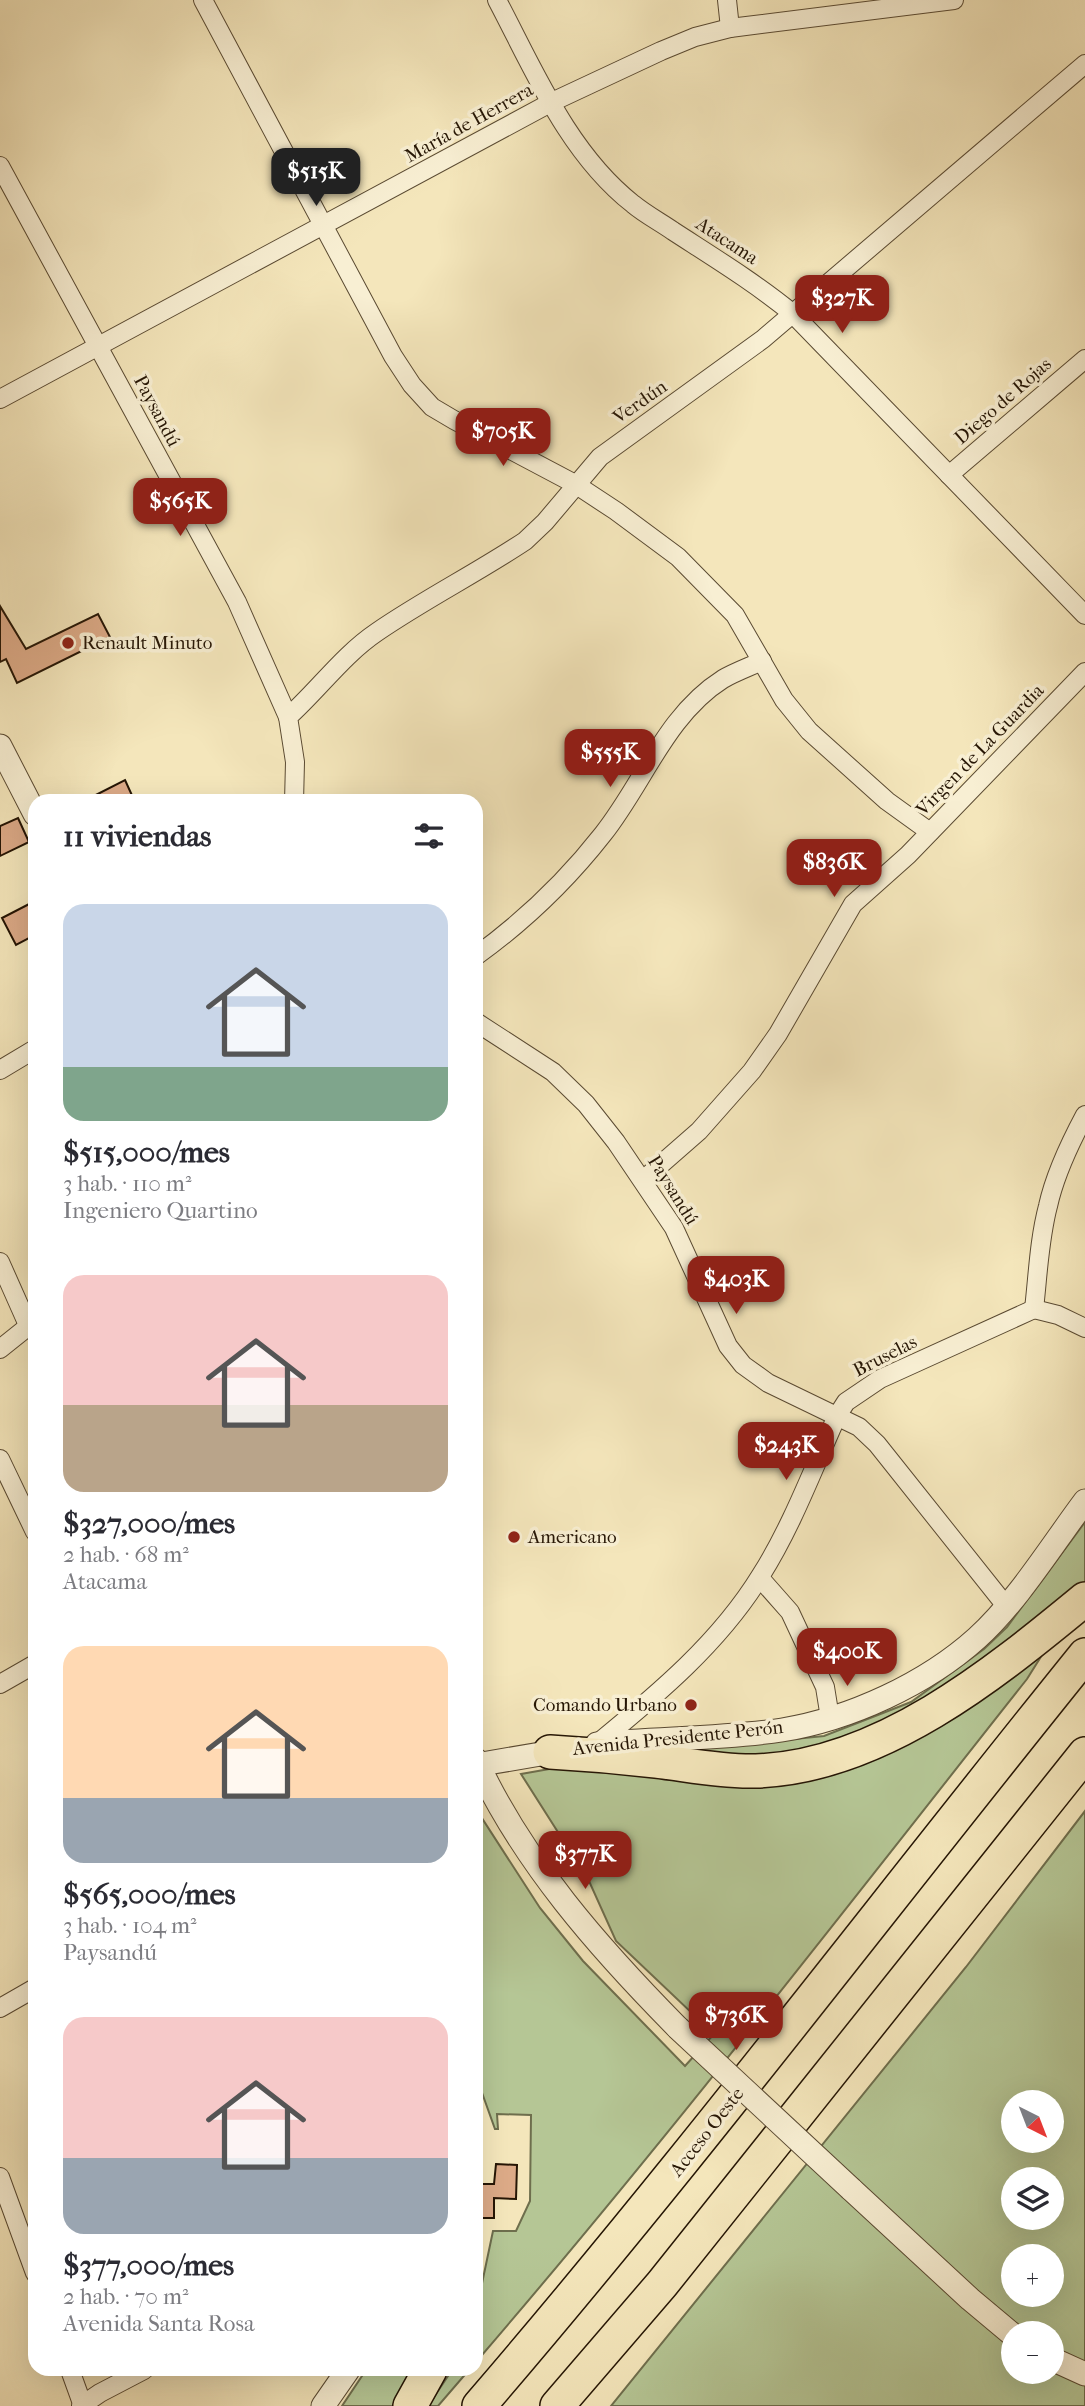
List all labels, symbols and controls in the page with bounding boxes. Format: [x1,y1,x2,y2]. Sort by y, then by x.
street label: María de Herrera [401,79,537,167]
pin: $515K [267,148,365,208]
text: $515K [287,157,345,184]
street label: Atacama [691,212,762,269]
pin: $327K [793,276,891,335]
text: $327K [811,284,873,311]
street label: Diego de Rojas [950,353,1056,449]
street label: Paysandú [129,372,185,451]
street label: Verdún [608,376,671,429]
pin: $705K [454,408,552,468]
text: $705K [471,417,535,444]
pin: $565K [131,478,229,538]
text: $565K [149,487,211,514]
place label: Renault Minuto [82,632,213,654]
marker: Renault Minuto [60,635,76,651]
street label: Virgen de La Guardia [911,679,1049,821]
pin: $555K [561,730,659,789]
text: $555K [581,738,639,765]
icon: filters [410,817,448,855]
text: 11 viviendas [63,819,211,854]
pin: $836K [785,839,883,899]
text: $836K [803,848,865,875]
icon: home [193,949,319,1075]
text: $515,000/mes [63,1135,230,1170]
street label: Paysandú [643,1151,703,1229]
text: 3 hab. · 110 m² [63,1170,191,1197]
text: Ingeniero Quartino [63,1197,258,1224]
pin: $403K [687,1256,785,1316]
text: $403K [703,1265,769,1292]
icon: home [193,1320,319,1446]
street label: Bruselas [849,1331,921,1381]
pin: $243K [737,1422,835,1482]
text: $243K [754,1431,818,1458]
text: $327,000/mes [63,1506,235,1541]
place label: Americano [527,1526,617,1548]
marker: Americano [506,1529,522,1545]
text: 2 hab. · 68 m² [63,1541,189,1568]
text: Atacama [63,1568,147,1595]
pin: $400K [798,1628,896,1688]
text: $400K [813,1637,881,1664]
icon: home [193,1691,319,1817]
place label: Comando Urbano [533,1694,677,1716]
marker: Comando Urbano [683,1697,699,1713]
street label: Avenida Presidente Perón [571,1716,784,1760]
pin: $377K [536,1832,634,1891]
text: $377K [554,1840,616,1867]
text: $565,000/mes [63,1877,236,1912]
text: 3 hab. · 104 m² [63,1912,197,1939]
text: Paysandú [63,1939,157,1966]
pin: $736K [687,1993,785,2052]
text: $736K [705,2001,767,2028]
icon: home [193,2062,319,2188]
street label: Acceso Oeste [665,2083,749,2182]
north arrow [1001,2090,1064,2152]
map controls [1001,2090,1064,2384]
button: layers [1001,2167,1064,2230]
button: + [1001,2244,1064,2307]
text: $377,000/mes [63,2248,234,2283]
text: 2 hab. · 70 m² [63,2283,189,2310]
text: Avenida Santa Rosa [63,2310,255,2337]
button: − [1001,2321,1064,2384]

